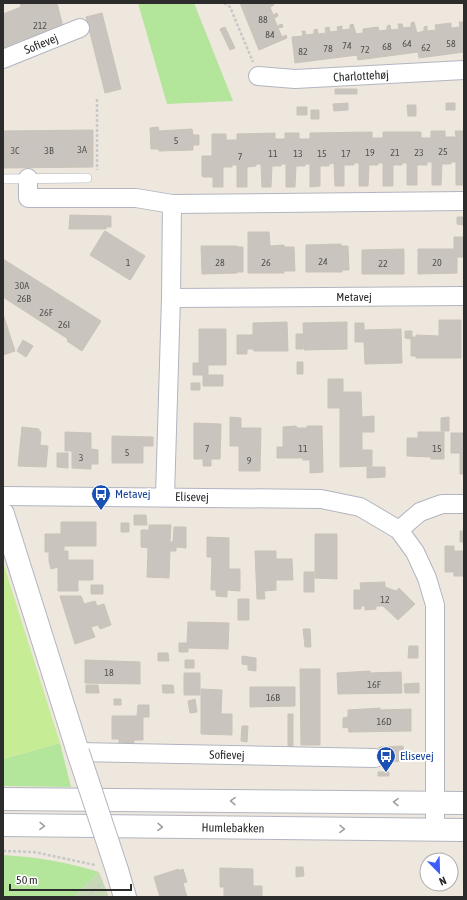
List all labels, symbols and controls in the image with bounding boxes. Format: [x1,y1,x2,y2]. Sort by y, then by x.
house number: 88 [258,14,268,25]
house number: 212 [33,20,47,31]
house number: 84 [265,29,275,40]
street label: Sofievej [22,31,60,57]
house number: 64 [402,38,412,49]
house number: 58 [446,38,456,49]
house number: 74 [342,40,352,51]
house number: 68 [382,41,392,52]
house number: 62 [421,42,431,53]
house number: 78 [323,43,333,54]
house number: 72 [360,44,370,55]
house number: 82 [298,46,308,57]
street label: Charlottehøj [333,68,389,84]
house number: 5 [174,135,179,146]
house number: 3A [77,144,87,155]
house number: 3C [10,145,20,156]
house number: 3B [44,145,54,156]
house number: 25 [438,146,448,157]
house number: 19 [365,147,375,158]
house number: 21 [390,147,400,158]
house number: 23 [414,147,424,158]
house number: 11 [268,148,278,159]
house number: 13 [293,148,303,159]
house number: 15 [317,148,327,159]
house number: 17 [341,148,351,159]
house number: 7 [238,151,243,162]
house number: 24 [318,256,328,267]
house number: 1 [126,257,131,268]
house number: 28 [215,257,225,268]
house number: 26 [261,257,271,268]
house number: 20 [432,257,442,268]
house number: 22 [378,258,388,269]
house number: 30A [15,280,29,291]
street label: Metavej [336,290,372,304]
house number: 26B [17,293,31,304]
house number: 26F [39,307,53,318]
house number: 26I [58,319,70,330]
house number: 7 [205,443,210,454]
house number: 11 [298,443,308,454]
house number: 15 [432,443,442,454]
house number: 5 [125,447,130,458]
house number: 3 [79,452,84,463]
house number: 9 [247,455,252,466]
bus stop icon: Metavej [90,483,112,511]
place label: Metavej [115,487,151,501]
street label: Elisevej [175,490,209,504]
house number: 12 [380,594,390,605]
house number: 18 [104,667,114,678]
house number: 16F [367,679,381,690]
house number: 16B [266,692,280,703]
house number: 16D [377,716,392,727]
bus stop icon: Elisevej [375,745,397,773]
street label: Sofievej [209,748,245,762]
place label: Elisevej [400,749,434,763]
one-way arrow [230,797,236,805]
one-way arrow [393,798,399,806]
street label: Humlebakken [201,820,265,836]
one-way arrow [39,822,45,830]
one-way arrow [157,823,163,831]
one-way arrow [339,825,345,833]
north arrow [419,852,459,892]
scale bar [10,866,131,892]
text: 50 m [16,873,38,887]
text: N [438,874,448,888]

